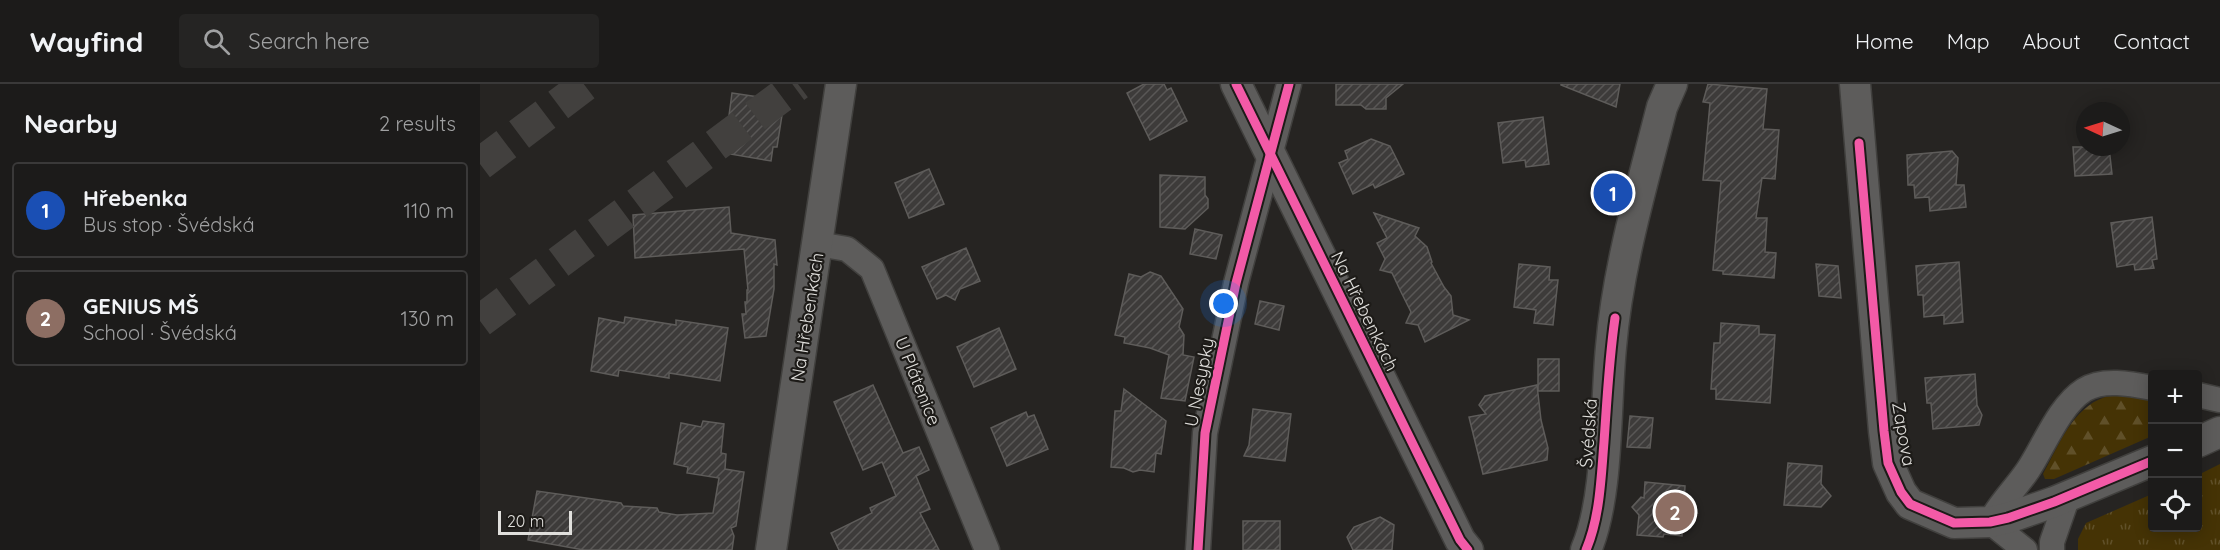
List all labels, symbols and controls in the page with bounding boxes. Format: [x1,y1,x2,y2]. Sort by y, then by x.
search box [179,14,599,68]
text: Wayfind [30,24,143,59]
icon: search [200,25,233,58]
text: Search here [248,27,370,55]
text: Home [1855,28,1914,54]
text: Map [1947,28,1990,54]
text: About [2023,28,2081,54]
text: Contact [2114,28,2190,54]
north arrow [2076,102,2130,156]
text: Nearby [24,107,118,140]
text: 2 results [379,111,456,136]
pin: 1 [1594,170,1632,216]
text: Hřebenka [83,184,188,212]
text: 1 [42,198,49,223]
text: 110 m [404,198,454,223]
text: Bus stop · Švédská [83,212,255,237]
street label: Na Hřebenkách [1326,247,1404,375]
street label: Na Hřebenkách [785,251,829,383]
your location [1209,289,1238,318]
text: GENIUS MŠ [83,292,199,320]
text: 2 [40,306,51,331]
text: 130 m [401,306,454,331]
text: School · Švédská [83,320,237,345]
street label: U Plátenice [890,333,946,429]
street label: U Nesypky [1179,335,1219,429]
map controls [2148,370,2202,532]
button: + [2148,370,2202,424]
street label: Švédská [1574,398,1602,468]
street label: Zapova [1887,400,1921,468]
button: − [2148,424,2202,478]
button: locate [2148,478,2202,532]
pin: 2 [1656,490,1694,534]
scale bar [498,508,572,536]
text: 20 m [507,511,544,531]

